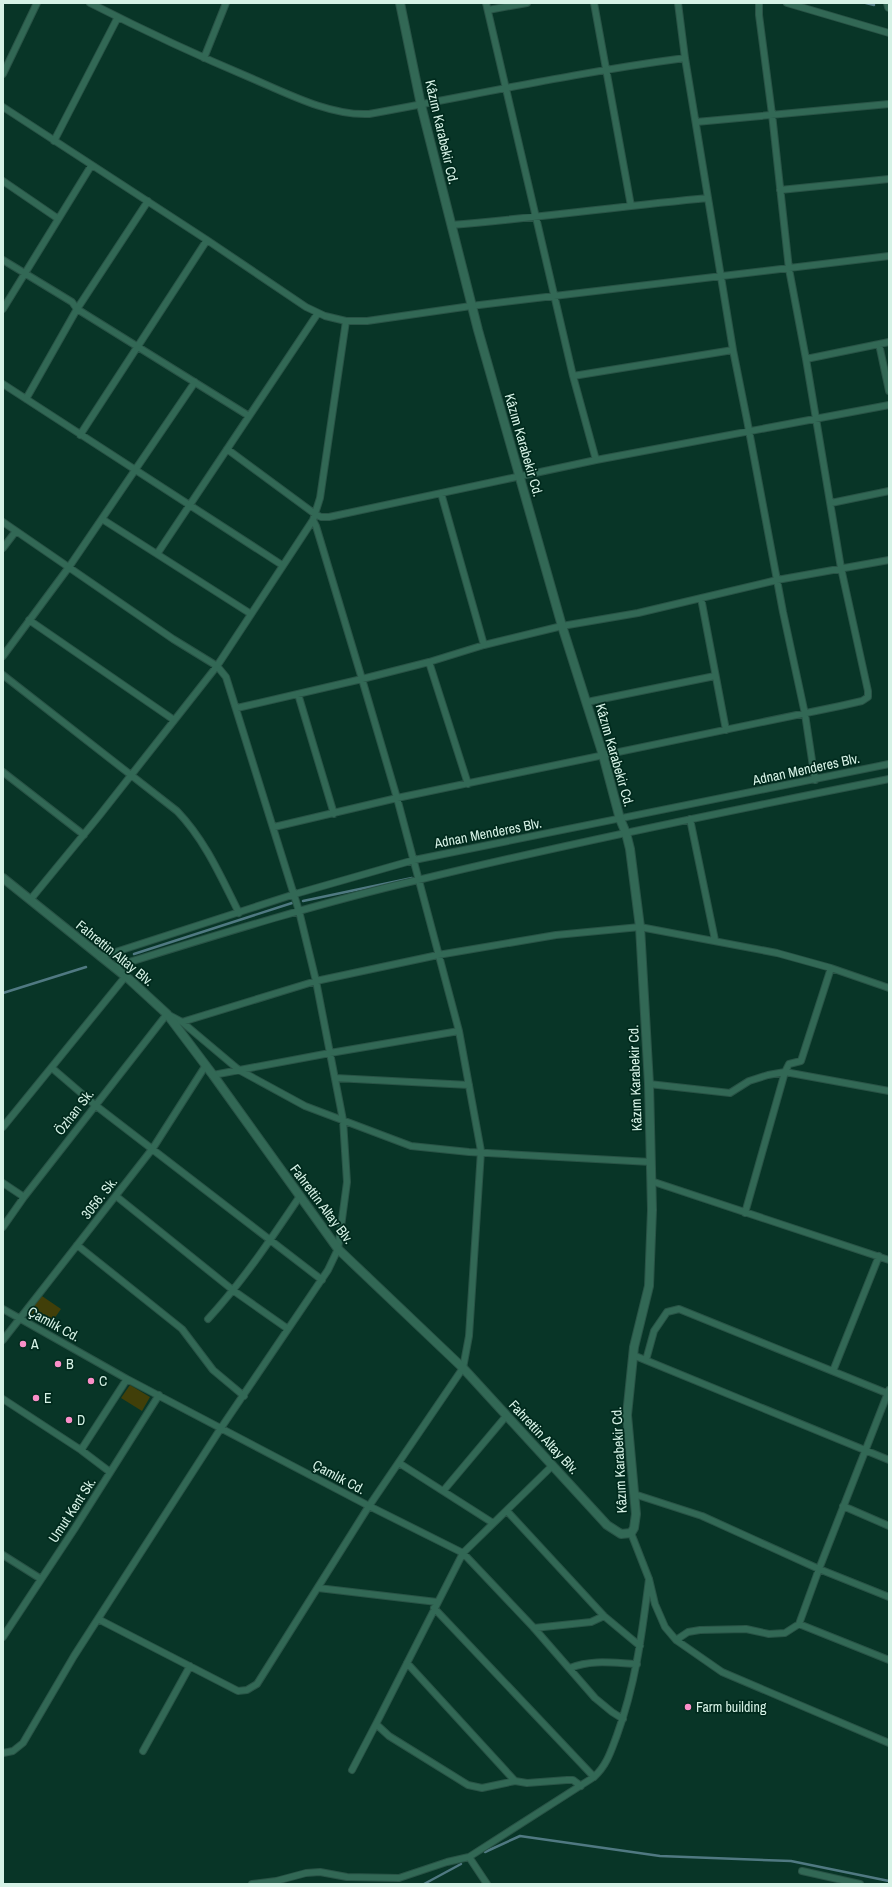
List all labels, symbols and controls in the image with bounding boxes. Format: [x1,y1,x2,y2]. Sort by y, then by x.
street label: Kâzım Karabekir Cd. [421,78,463,186]
street label: Kâzım Karabekir Cd. [501,391,547,499]
street label: Kâzım Karabekir Cd. [592,701,638,809]
street label: Adnan Menderes Blv. [750,749,861,789]
street label: Adnan Menderes Blv. [432,814,543,852]
street label: Fahrettin Altay Blv. [72,916,158,990]
street label: Kâzım Karabekir Cd. [624,1024,646,1132]
street label: Özhan Sk. [50,1085,98,1139]
street label: Fahrettin Altay Blv. [286,1161,358,1247]
street label: 3056. Sk. [77,1173,121,1223]
street label: Çamlık Cd. [25,1302,83,1346]
place label: A [30,1335,39,1353]
marker: A [18,1339,28,1349]
place label: B [66,1355,74,1373]
marker: B [53,1359,63,1369]
place label: C [99,1372,107,1390]
marker: C [86,1376,96,1386]
place label: E [44,1389,52,1407]
marker: E [31,1393,41,1403]
street label: Fahrettin Altay Blv. [505,1396,583,1478]
street label: Kâzım Karabekir Cd. [607,1406,631,1514]
place label: D [77,1411,85,1429]
marker: D [64,1415,74,1425]
street label: Çamlık Cd. [310,1456,368,1498]
street label: Umut Kent Sk. [44,1474,100,1546]
place label: Farm building [696,1698,767,1716]
marker: Farm building [683,1702,693,1712]

